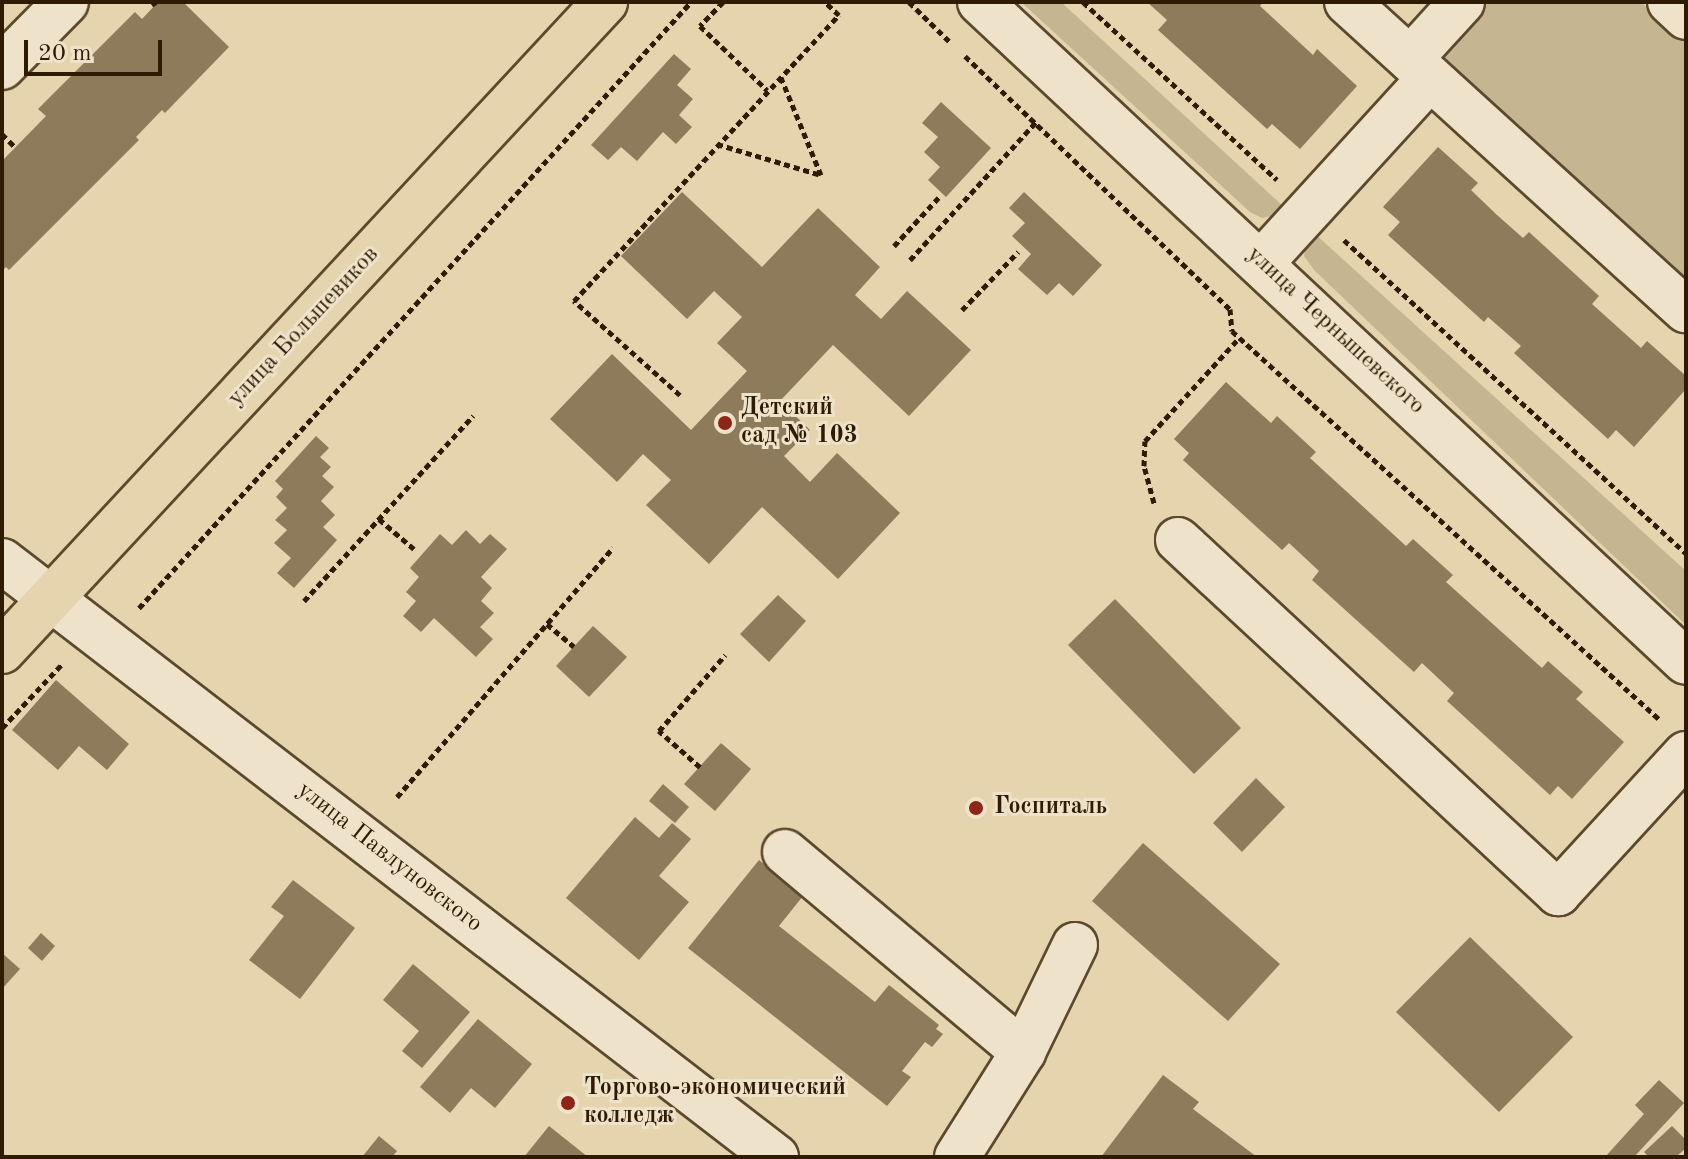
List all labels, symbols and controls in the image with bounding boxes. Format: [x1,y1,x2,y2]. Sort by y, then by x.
scale bar [28,24,166,74]
text: 20 m [38,42,92,66]
street label: улица Большевиков [222,241,386,413]
street label: улица Чернышевского [1240,241,1430,421]
place label: Детский сад № 103 [741,395,858,451]
marker: Детский сад № 103 [716,414,734,432]
street label: улица Павлуновского [291,777,487,939]
place label: Госпиталь [994,794,1107,822]
marker: Госпиталь [965,797,987,819]
place label: Торгово-экономический колледж [584,1075,846,1131]
marker: Торгово-экономический колледж [559,1094,577,1112]

